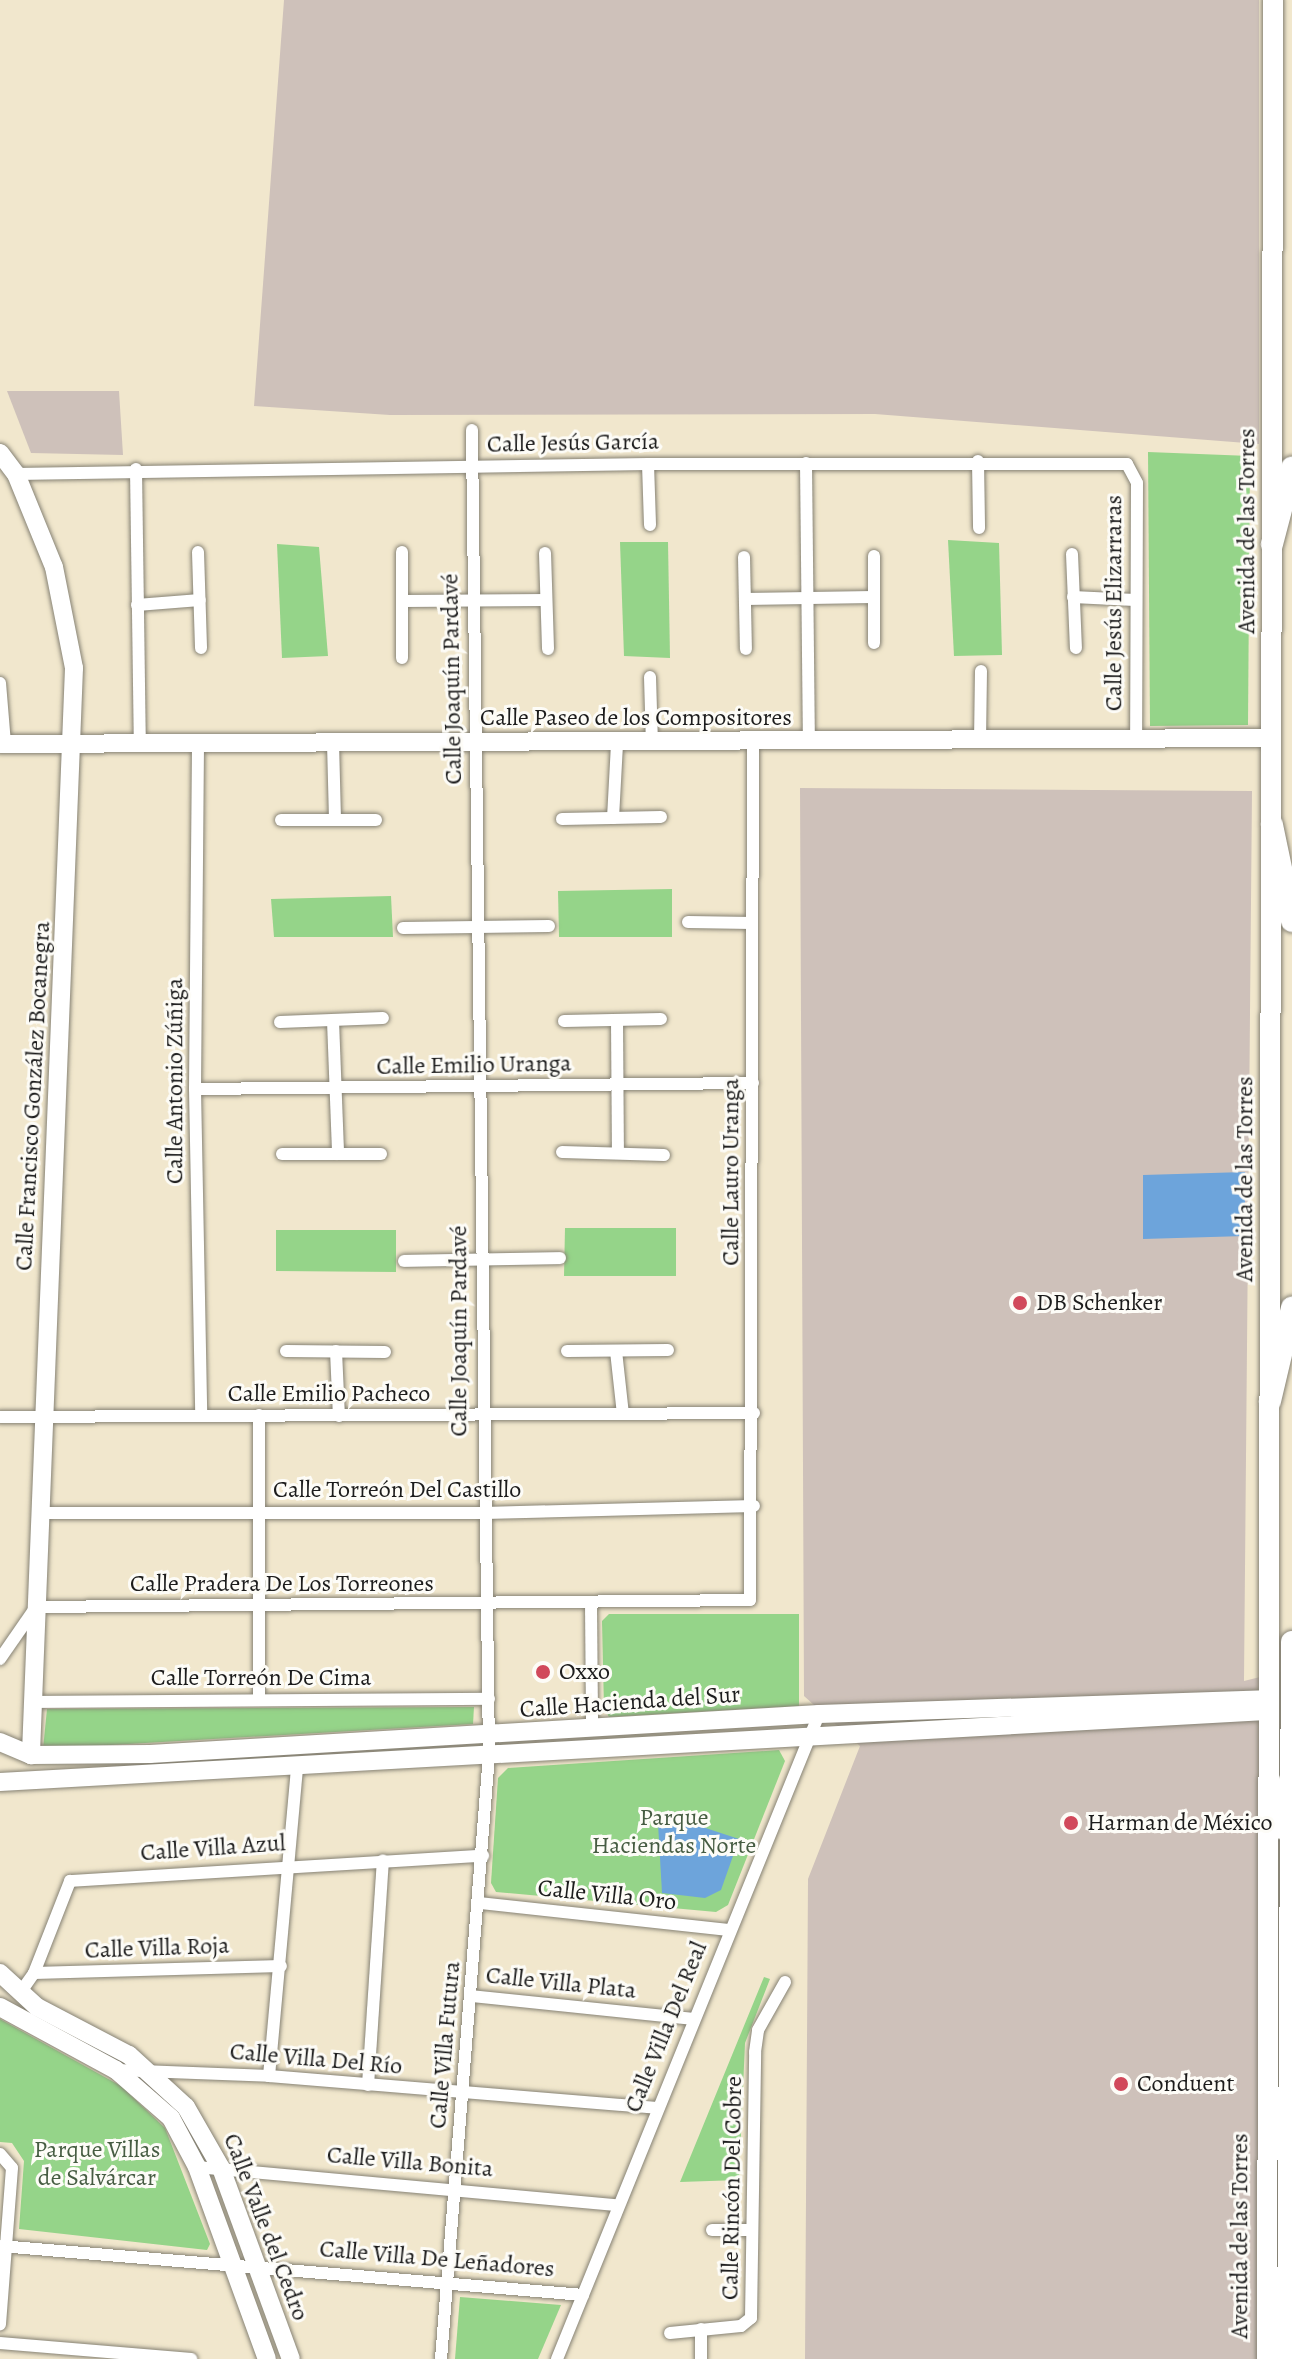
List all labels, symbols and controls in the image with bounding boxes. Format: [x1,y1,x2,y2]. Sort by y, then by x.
street label: Calle Jesús García [487,427,659,459]
street label: Avenida de las Torres [1233,428,1261,634]
street label: Calle Jesús Elizarraras [1100,495,1128,711]
street label: Calle Joaquín Pardavé [436,573,468,785]
street label: Calle Paseo de los Compositores [480,704,792,732]
street label: Calle Francisco González Bocanegra [9,921,57,1271]
street label: Calle Antonio Zúñiga [161,978,189,1184]
street label: Calle Emilio Uranga [376,1049,572,1081]
street label: Avenida de las Torres [1231,1076,1259,1282]
street label: Calle Lauro Uranga [717,1078,745,1266]
street label: Calle Joaquín Pardavé [445,1225,473,1437]
place label: DB Schenker [1036,1289,1162,1317]
marker: DB Schenker [1011,1294,1029,1312]
street label: Calle Emilio Pacheco [228,1380,430,1408]
street label: Calle Torreón Del Castillo [273,1476,521,1504]
street label: Calle Pradera De Los Torreones [130,1570,434,1598]
place label: Oxxo [559,1658,610,1686]
marker: Oxxo [534,1663,552,1681]
street label: Calle Torreón De Cima [151,1664,371,1692]
street label: Calle Hacienda del Sur [519,1680,741,1724]
park label: Parque Haciendas Norte [592,1804,756,1860]
place label: Harman de México [1087,1809,1272,1837]
marker: Harman de México [1062,1814,1080,1832]
street label: Calle Villa Azul [139,1829,287,1867]
street label: Calle Villa Oro [536,1873,678,1917]
street label: Calle Villa Roja [84,1931,230,1965]
street label: Calle Villa Del Real [619,1937,713,2117]
street label: Calle Villa Futura [423,1960,467,2130]
street label: Calle Villa Plata [484,1961,638,2005]
street label: Calle Villa Del Río [229,2037,403,2081]
place label: Conduent [1137,2070,1234,2098]
marker: Conduent [1112,2075,1130,2093]
street label: Calle Rincón Del Cobre [716,2076,748,2300]
street label: Calle Valle del Cedro [217,2129,315,2325]
street label: Avenida de las Torres [1226,2133,1254,2339]
park label: Parque Villas de Salvárcar [34,2136,160,2192]
street label: Calle Villa Bonita [326,2140,494,2184]
street label: Calle Villa De Leñadores [318,2234,556,2284]

